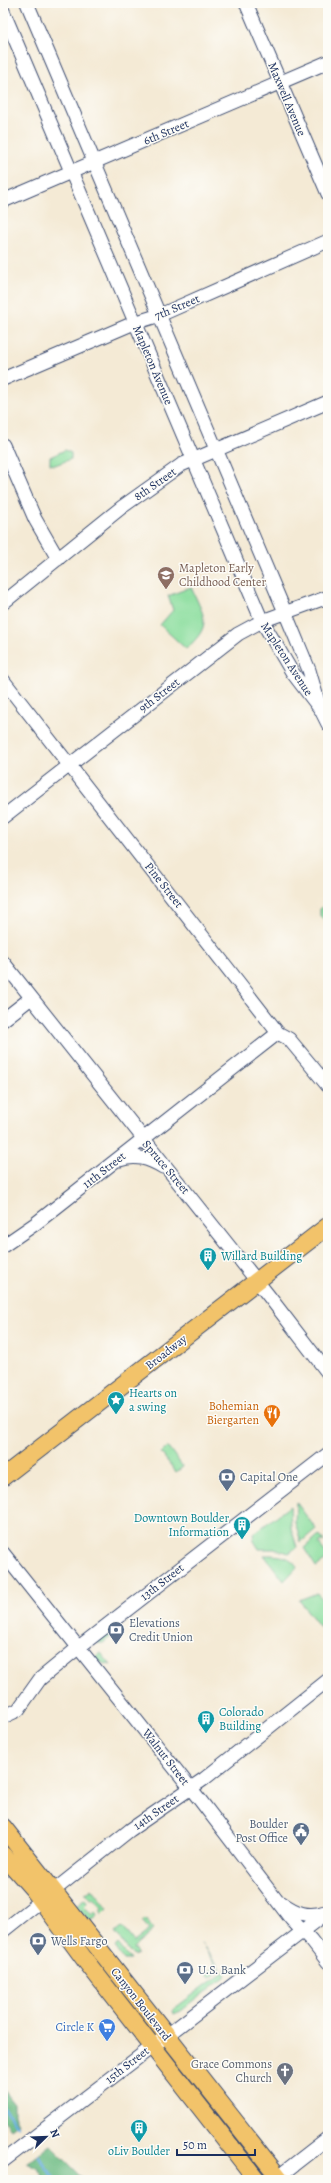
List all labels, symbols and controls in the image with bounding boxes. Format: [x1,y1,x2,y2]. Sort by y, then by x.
street label: Maxwell Avenue [264,60,310,138]
street label: 6th Street [141,115,191,149]
street label: 7th Street [152,290,202,324]
street label: Mapleton Avenue [129,323,177,407]
street label: 8th Street [131,464,179,504]
place label: Mapleton Early Childhood Center [179,560,266,590]
school or university icon: Mapleton Early Childhood Center [156,565,176,590]
street label: Mapleton Avenue [257,619,317,699]
street label: 9th Street [135,674,183,716]
street label: Pine Street [141,859,187,911]
street label: Spruce Street [139,1137,193,1197]
street label: 11th Street [79,1148,129,1192]
building icon: Willard Building [198,1246,218,1271]
place label: Willard Building [220,1248,302,1264]
street label: Broadway [142,1330,191,1373]
place label: Hearts on a swing [129,1385,178,1415]
place icon: Hearts on a swing [106,1390,126,1415]
place label: Bohemian Biergarten [207,1398,259,1428]
restaurant icon: Bohemian Biergarten [262,1403,282,1428]
bank icon: Capital One [217,1467,237,1492]
place label: Capital One [240,1469,298,1485]
place label: Downtown Boulder Information [134,1510,229,1540]
building icon: Downtown Boulder Information [232,1515,252,1540]
street label: 13th Street [137,1560,187,1604]
place label: Elevations Credit Union [129,1615,193,1645]
bank icon: Elevations Credit Union [106,1620,126,1645]
place label: Colorado Building [219,1704,264,1734]
building icon: Colorado Building [196,1709,216,1734]
street label: Walnut Street [138,1725,193,1789]
street label: 14th Street [130,1791,182,1833]
place label: Boulder Post Office [236,1816,288,1846]
public building icon: Boulder Post Office [291,1821,311,1846]
bank icon: Wells Fargo [28,1931,48,1956]
place label: Wells Fargo [50,1933,108,1949]
bank icon: U.S. Bank [175,1960,195,1985]
place label: U.S. Bank [198,1962,246,1978]
street label: Canyon Boulevard [107,1964,175,2044]
supermarket icon: Circle K [97,2017,117,2042]
place label: Circle K [56,2019,94,2035]
street label: 15th Street [102,2043,152,2087]
place label: Grace Commons Church [191,2056,273,2086]
church icon: Grace Commons Church [275,2061,295,2086]
north arrow [26,2117,66,2157]
building icon: oLiv Boulder [129,2118,149,2143]
text: N [46,2127,63,2140]
scale bar [177,2131,255,2157]
text: 50 m [183,2137,207,2153]
place label: oLiv Boulder [108,2143,170,2159]

